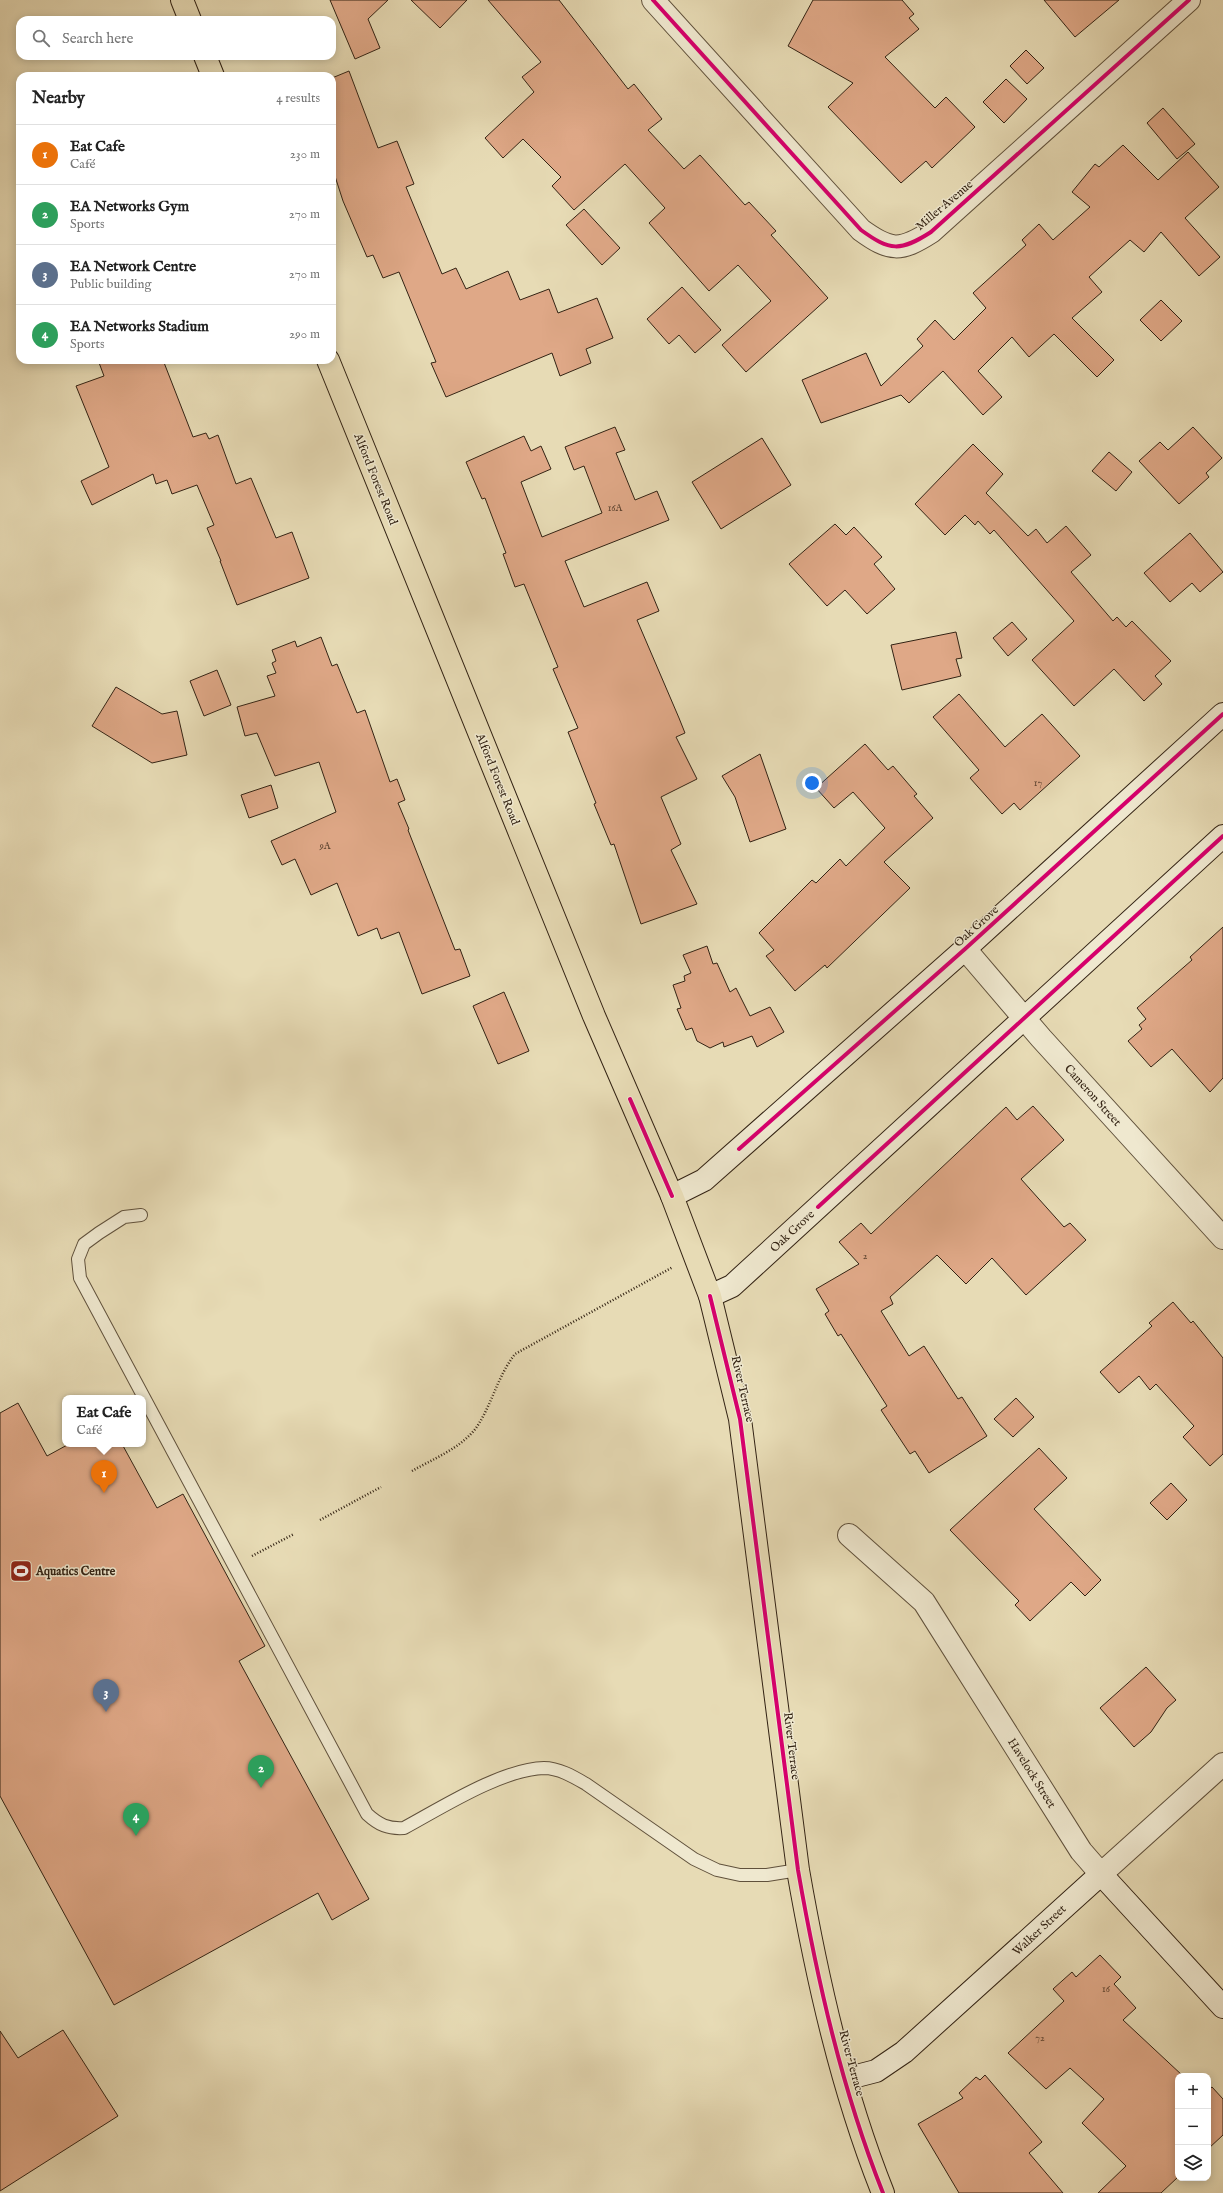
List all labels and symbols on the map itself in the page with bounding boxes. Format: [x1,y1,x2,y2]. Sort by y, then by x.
street label: Miller Avenue [913,177,976,234]
street label: Alford Forest Road [350,430,401,528]
house number: 16A [608,502,623,515]
street label: Alford Forest Road [472,730,523,828]
your location [802,773,822,793]
house number: 17 [1034,777,1043,790]
house number: 9A [318,840,331,853]
street label: Oak Grove [951,902,1002,950]
street label: Cameron Street [1061,1061,1124,1129]
street label: Oak Grove [767,1207,818,1256]
house number: 2 [863,1250,868,1263]
street label: River Terrace [728,1354,758,1424]
pin: 1 [91,1460,117,1493]
sports icon: Aquatics Centre [8,1558,34,1584]
place label: Aquatics Centre [35,1564,116,1580]
pin: 3 [93,1679,119,1712]
street label: River Terrace [780,1711,803,1781]
street label: Havelock Street [1004,1735,1059,1811]
pin: 2 [248,1755,274,1788]
pin: 4 [123,1803,149,1836]
street label: Walker Street [1009,1902,1069,1959]
house number: 16 [1102,1983,1111,1996]
street label: River Terrace [835,2028,868,2098]
house number: 72 [1035,2032,1045,2045]

